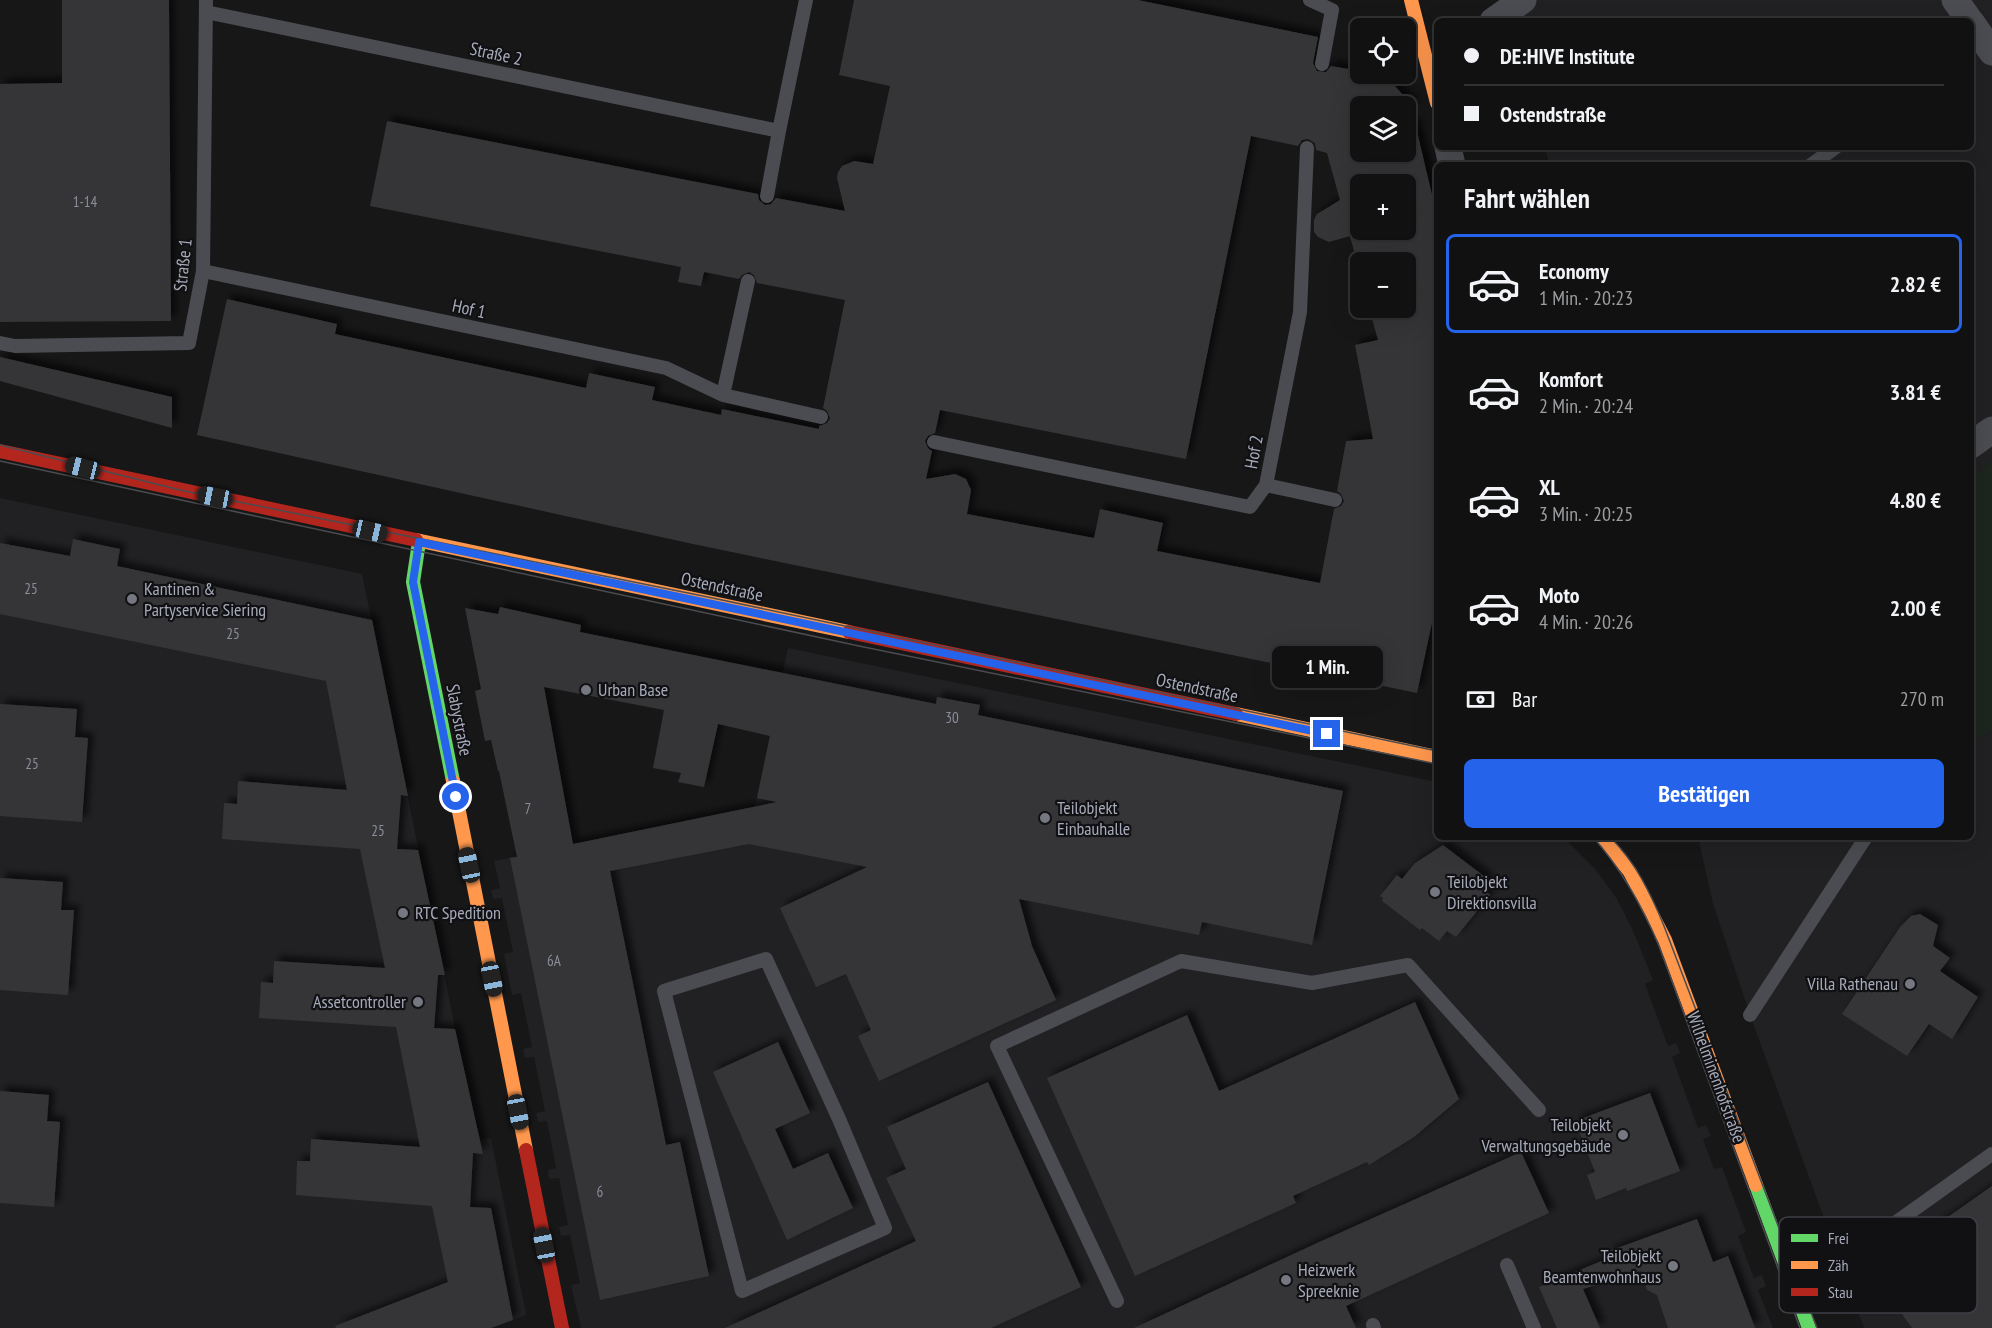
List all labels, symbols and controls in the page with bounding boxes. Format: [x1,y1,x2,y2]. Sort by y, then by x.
map controls [1350,18,1416,318]
button: locate [1350,18,1416,84]
street label: Straße 2 [468,37,524,70]
text: DE:HIVE Institute [1500,42,1635,70]
button: layers [1350,96,1416,162]
text: Ostendstraße [1500,100,1606,128]
button: + [1350,174,1416,240]
text: Fahrt wählen [1464,181,1590,215]
house number: 1-14 [73,192,98,211]
street label: Straße 1 [168,237,197,292]
button: − [1350,252,1416,318]
icon: car [1467,257,1521,311]
text: Economy [1539,257,1609,285]
text: 2.82 € [1890,270,1941,298]
text: 1 Min. · 20:23 [1539,285,1633,311]
street label: Hof 1 [450,294,488,323]
icon: car [1467,365,1521,419]
text: Komfort [1539,365,1603,393]
text: 3.81 € [1890,378,1941,406]
text: 2 Min. · 20:24 [1539,393,1633,419]
street label: Hof 2 [1239,433,1268,471]
car [63,455,103,481]
icon: car [1467,473,1521,527]
text: XL [1539,473,1560,501]
car [196,485,234,509]
text: 4.80 € [1890,486,1941,514]
text: 3 Min. · 20:25 [1539,501,1633,527]
car [350,518,390,544]
street label: Ostendstraße [679,567,765,606]
place label: Kantinen & Partyservice Siering [144,577,266,621]
house number: 25 [24,579,38,598]
icon: car [1467,581,1521,635]
text: Moto [1539,581,1580,609]
marker: Kantinen & Partyservice Siering [125,592,139,606]
text: 2.00 € [1890,594,1941,622]
text: 4 Min. · 20:26 [1539,609,1633,635]
house number: 25 [226,624,240,643]
callout: 1 Min. [1272,647,1382,689]
text: 1 Min. [1305,654,1350,680]
street label: Ostendstraße [1154,668,1240,707]
place label: Urban Base [598,678,668,701]
street label: Slabystraße [441,682,478,758]
marker: Urban Base [579,683,593,697]
icon: cash [1464,683,1497,716]
text: Bar [1512,685,1537,713]
text: 270 m [1900,686,1944,712]
house number: 30 [945,708,959,727]
route end [1313,720,1340,747]
house number: 25 [25,754,39,773]
button: Bestätigen [1464,759,1944,828]
route start [442,783,469,810]
place label: Teilobjekt Einbauhalle [1057,796,1130,840]
house number: 7 [525,799,531,818]
marker: Teilobjekt Einbauhalle [1038,811,1052,825]
house number: 25 [371,821,385,840]
car [456,846,482,884]
place label: Teilobjekt Direktionsvilla [1447,870,1537,914]
marker: Teilobjekt Direktionsvilla [1428,885,1442,899]
place label: RTC Spedition [415,901,501,924]
marker: RTC Spedition [396,906,410,920]
house number: 6A [547,951,562,970]
car [480,960,504,998]
place label: Villa Rathenau [1806,972,1898,995]
marker: Villa Rathenau [1903,977,1917,991]
place label: Assetcontroller [313,990,406,1013]
marker: Assetcontroller [411,995,425,1009]
street label: Wilhelminenhofstraße [1682,1008,1751,1146]
car [506,1093,530,1131]
place label: Teilobjekt Verwaltungsgebäude [1480,1113,1611,1157]
marker: Teilobjekt Verwaltungsgebäude [1616,1128,1630,1142]
house number: 6 [597,1182,604,1201]
legend [1779,1217,1977,1313]
car [532,1226,556,1264]
text: Frei [1828,1228,1849,1248]
place label: Teilobjekt Beamtenwohnhaus [1543,1244,1661,1288]
text: Zäh [1828,1255,1848,1275]
place label: Heizwerk Spreeknie [1298,1258,1359,1302]
marker: Teilobjekt Beamtenwohnhaus [1666,1259,1680,1273]
marker: Heizwerk Spreeknie [1279,1273,1293,1287]
text: Stau [1828,1282,1853,1302]

